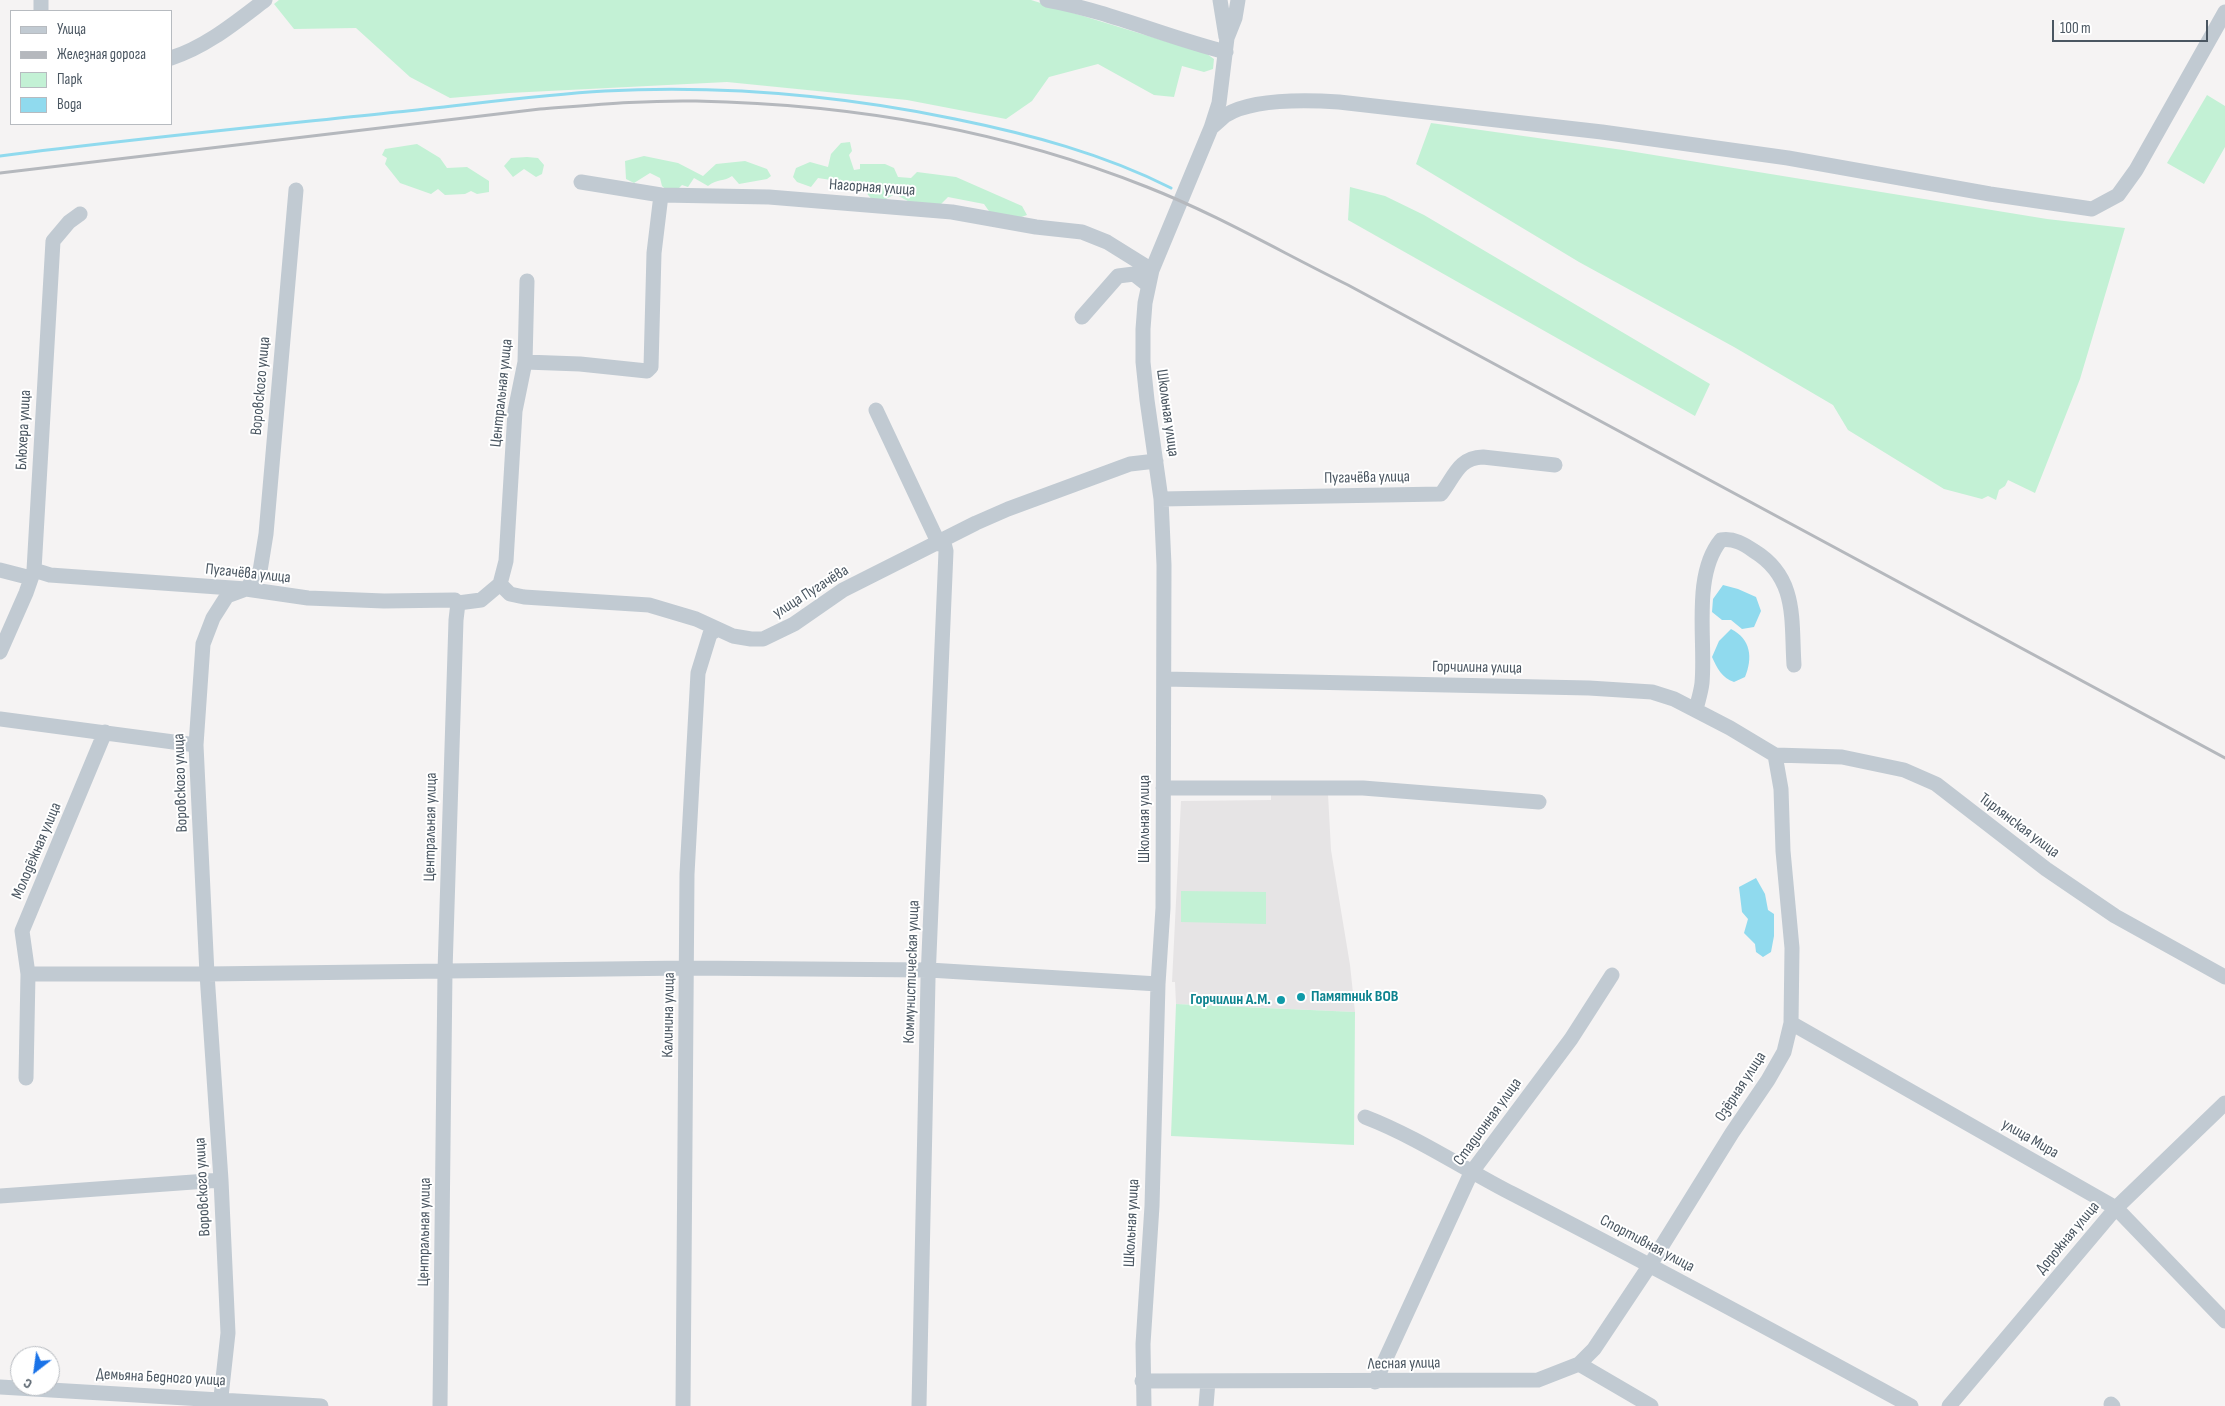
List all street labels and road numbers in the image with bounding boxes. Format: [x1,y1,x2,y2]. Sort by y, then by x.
street label: Нагорная улица [828,175,916,201]
street label: Воровского улица [247,336,275,436]
street label: Центральная улица [487,338,517,448]
street label: Школьная улица [1151,368,1183,458]
street label: Блюхера улица [12,389,36,471]
street label: Пугачёва улица [1324,468,1410,488]
street label: Пугачёва улица [204,560,292,588]
street label: улица Пугачёва [770,561,852,623]
street label: Горчилина улица [1432,658,1522,678]
street label: Воровского улица [170,733,192,833]
street label: Центральная улица [420,772,442,882]
street label: Школьная улица [1135,775,1155,863]
street label: Тирлянская улица [1975,789,2063,863]
street label: Молодёжная улица [8,800,66,902]
street label: Коммунистическая улица [900,900,924,1044]
street label: Калинина улица [659,972,679,1058]
street label: Озёрная улица [1711,1048,1771,1126]
street label: Стадионная улица [1450,1074,1526,1170]
street label: улица Мира [1998,1115,2062,1163]
street label: Воровского улица [191,1137,215,1237]
street label: Центральная улица [414,1177,436,1287]
street label: Школьная улица [1120,1178,1144,1268]
street label: Дорожная улица [2032,1198,2104,1278]
street label: Спортивная улица [1596,1211,1698,1277]
street label: Лесная улица [1368,1354,1440,1374]
street label: Демьяна Бедного улица [96,1365,226,1391]

